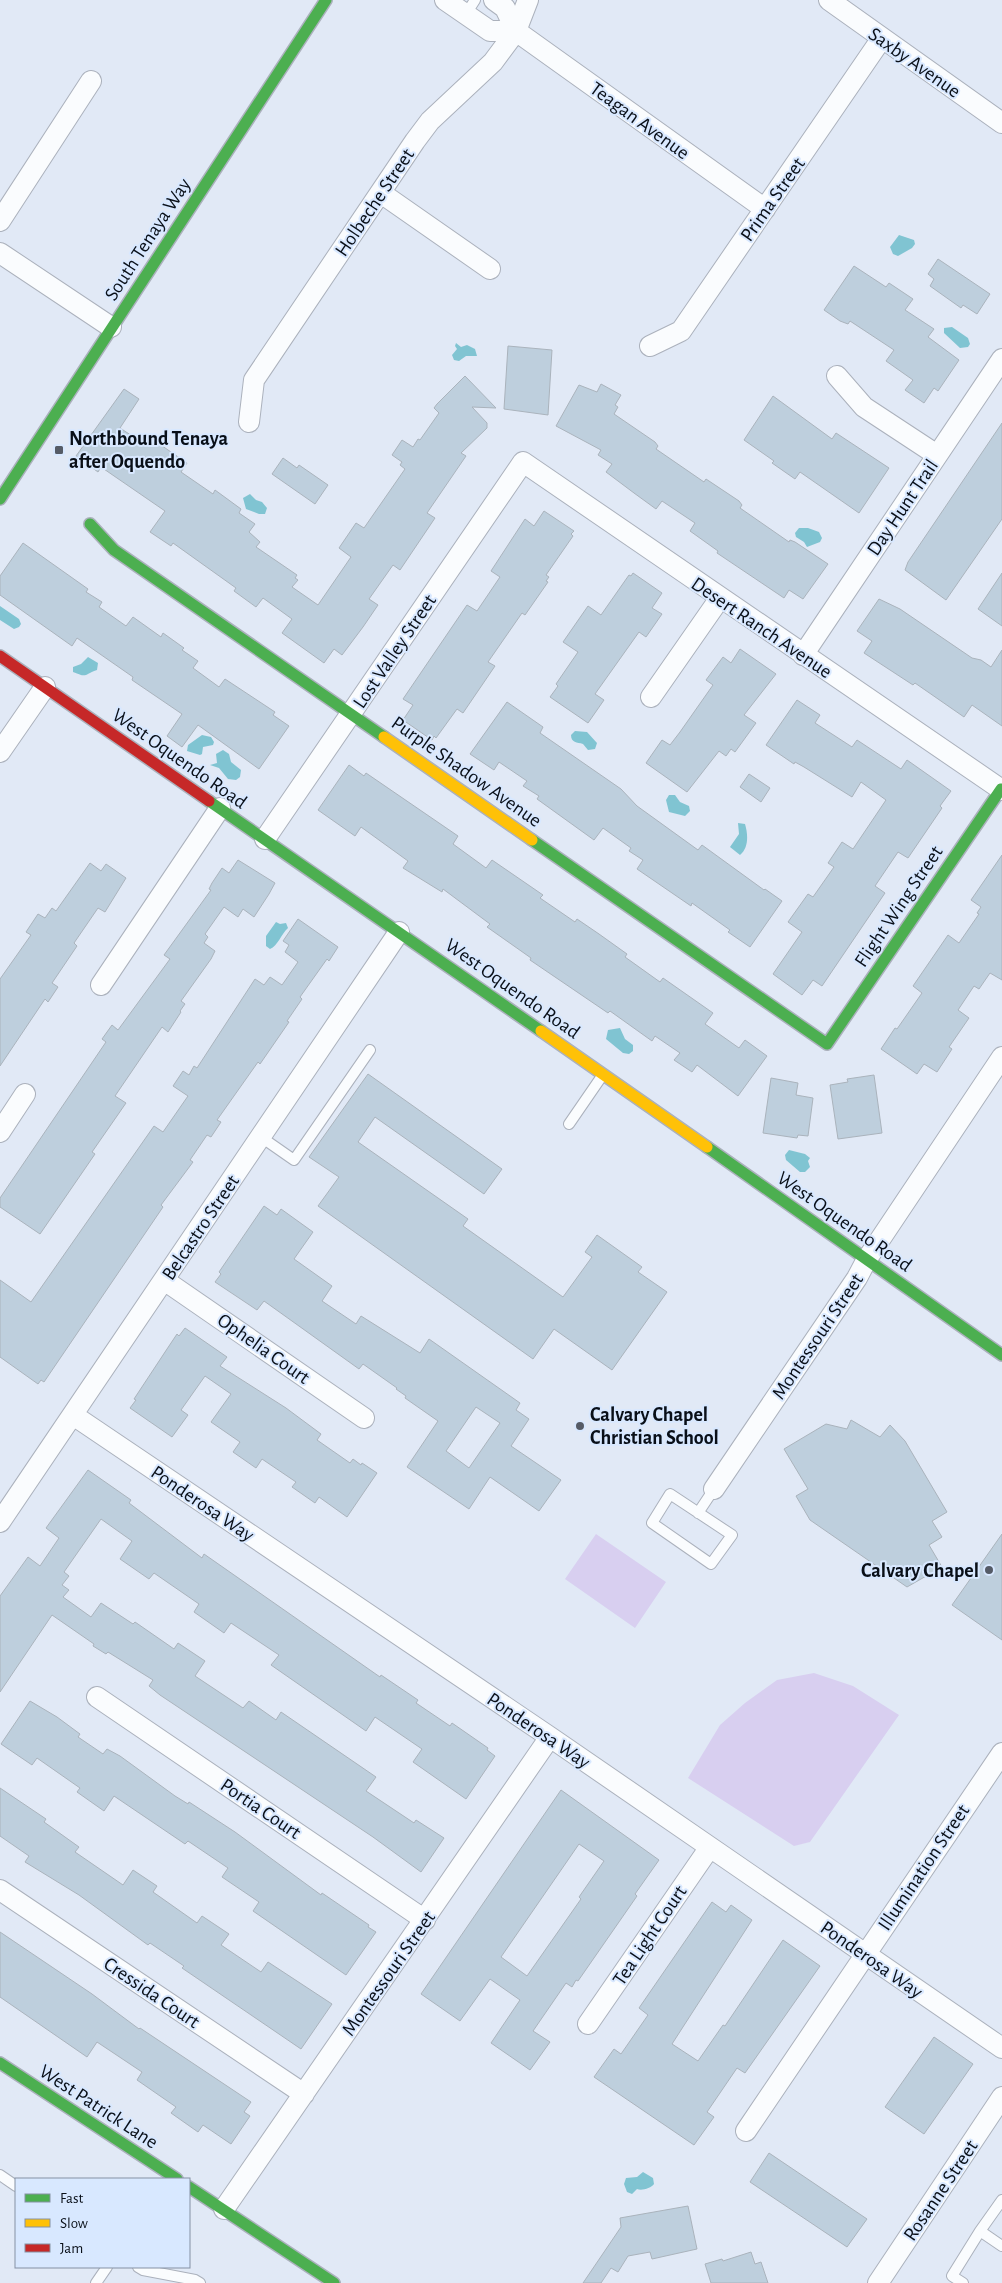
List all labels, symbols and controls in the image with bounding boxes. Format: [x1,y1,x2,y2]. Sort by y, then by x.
street label: Saxby Avenue [865,24,964,102]
street label: Teagan Avenue [586,78,693,163]
street label: Holbeche Street [332,145,418,260]
street label: Prima Street [737,154,809,245]
street label: South Tenaya Way [101,175,195,304]
place label: Northbound Tenaya after Oquendo [69,429,228,472]
marker: Northbound Tenaya after Oquendo [53,444,65,456]
street label: Day Hunt Trail [863,456,942,559]
street label: Desert Ranch Avenue [688,573,835,682]
street label: Lost Valley Street [350,591,440,712]
street label: West Oquendo Road [108,705,250,813]
street label: Purple Shadow Avenue [388,713,545,831]
street label: Flight Wing Street [851,842,947,971]
street label: West Oquendo Road [441,935,583,1043]
street label: West Oquendo Road [773,1168,915,1276]
street label: Belcastro Street [158,1171,244,1284]
street label: Montessouri Street [768,1270,868,1403]
street label: Ophelia Court [214,1310,314,1388]
place label: Calvary Chapel Christian School [590,1405,719,1448]
marker: Calvary Chapel Christian School [574,1420,586,1432]
street label: Ponderosa Way [147,1462,258,1546]
place label: Calvary Chapel [861,1561,979,1581]
marker: Calvary Chapel [983,1564,995,1576]
street label: Ponderosa Way [483,1689,594,1773]
street label: Portia Court [217,1775,305,1843]
street label: Illumination Street [874,1800,974,1934]
street label: Tea Light Court [609,1881,691,1989]
street label: Montessouri Street [338,1907,440,2039]
street label: Ponderosa Way [817,1917,927,2003]
street label: Cressida Court [100,1954,203,2032]
street label: West Patrick Lane [36,2061,161,2153]
street label: Rosanne Street [900,2136,982,2245]
legend [15,2178,190,2268]
text: Fast [60,2191,84,2206]
text: Slow [60,2216,88,2231]
text: Jam [60,2241,83,2256]

